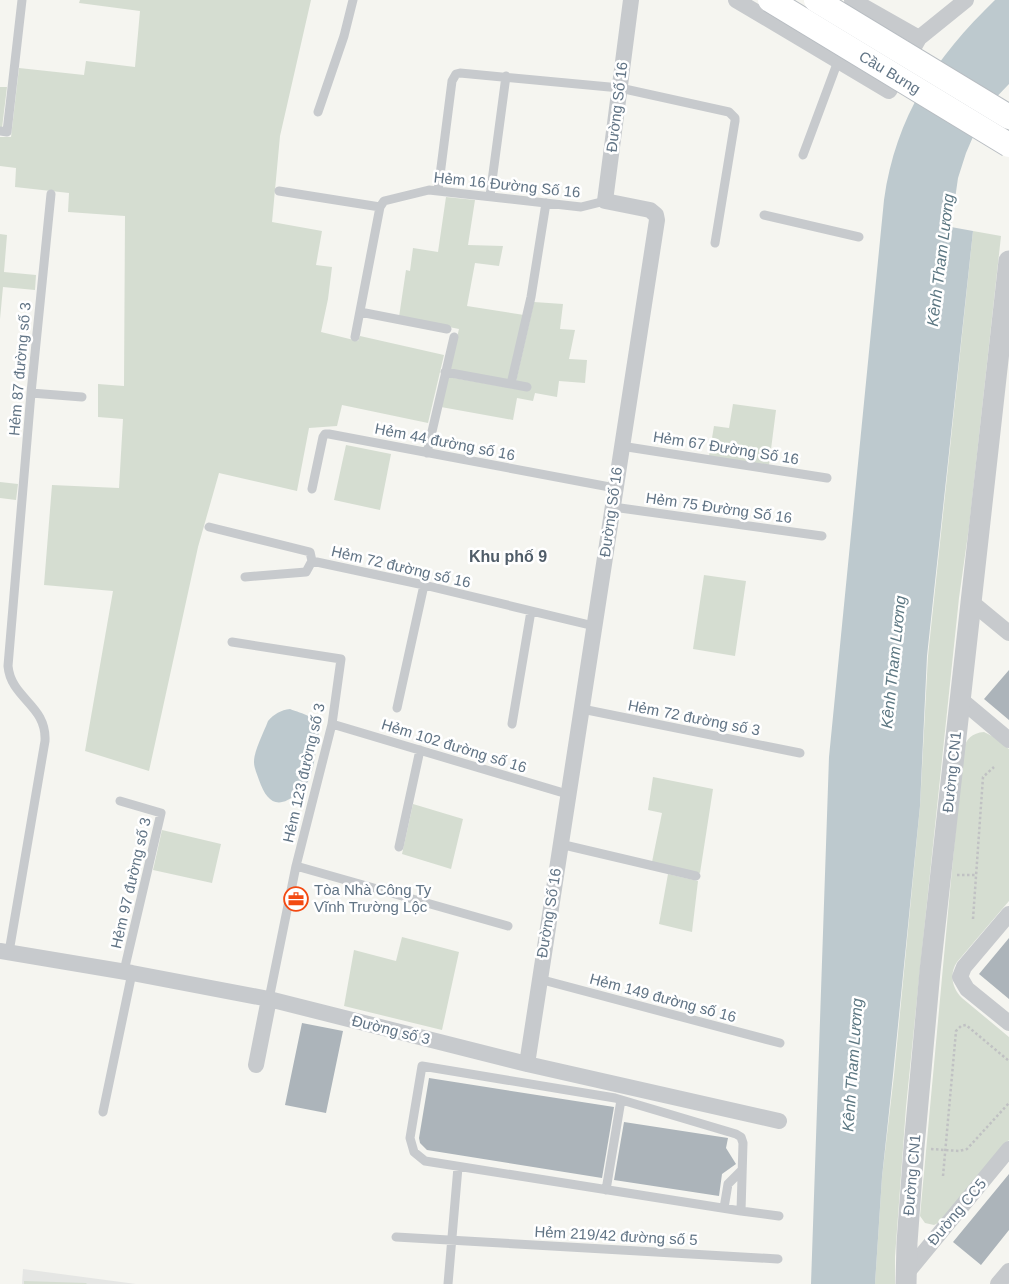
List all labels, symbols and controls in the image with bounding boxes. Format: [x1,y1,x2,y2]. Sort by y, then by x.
street label: Cầu Bưng [856,47,924,97]
street label: Đường Số 16 [603,61,630,153]
street label: Hẻm 16 Đường Số 16 [433,168,581,201]
water label: Kênh Tham Lương [924,193,957,327]
street label: Hẻm 87 đường số 3 [5,301,34,437]
street label: Hẻm 44 đường số 16 [374,420,517,463]
street label: Hẻm 67 Đường Số 16 [652,428,800,467]
street label: Đường Số 16 [596,466,625,558]
street label: Hẻm 75 Đường Số 16 [645,489,793,526]
street label: Hẻm 72 đường số 16 [330,542,472,591]
district label: Khu phố 9 [469,548,547,565]
water label: Kênh Tham Lương [878,595,909,729]
street label: Hẻm 72 đường số 3 [627,696,762,739]
street label: Hẻm 123 đường số 3 [279,702,328,844]
street label: Hẻm 102 đường số 16 [380,715,529,776]
street label: Đường CN1 [939,730,964,813]
street label: Hẻm 97 đường số 3 [107,816,154,950]
street label: Đường Số 16 [533,867,564,959]
place label: Tòa Nhà Công Ty Vĩnh Trường Lộc [314,881,432,915]
office icon: Tòa Nhà Công Ty Vĩnh Trường Lộc [283,886,309,912]
street label: Hẻm 149 đường số 16 [588,970,738,1025]
water label: Kênh Tham Lương [839,998,866,1132]
street label: Đường số 3 [350,1012,432,1047]
street label: Đường CN1 [899,1134,924,1216]
street label: Đường CC5 [924,1175,989,1248]
street label: Hẻm 219/42 đường số 5 [534,1223,698,1248]

